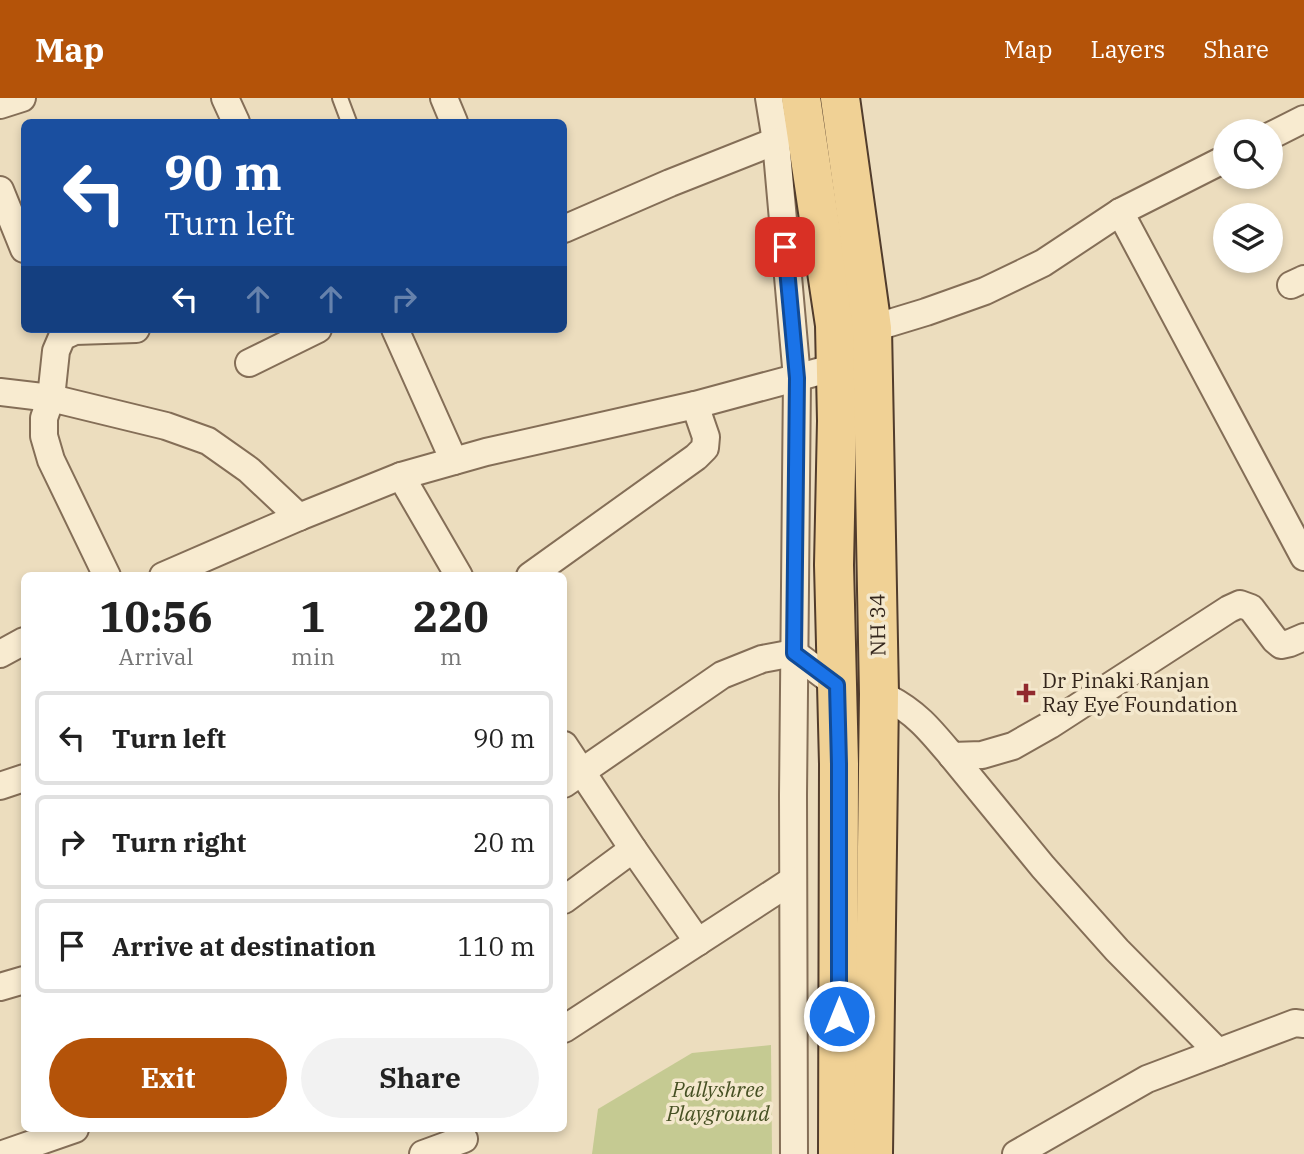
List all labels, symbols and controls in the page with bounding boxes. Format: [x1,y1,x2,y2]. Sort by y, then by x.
text: Map [35,28,104,71]
text: Map [1004,33,1052,65]
text: Layers [1090,33,1165,65]
text: Share [1203,33,1269,65]
map controls [1213,119,1283,273]
button: search [1213,119,1283,189]
text: 90 m [164,140,282,203]
icon: left [49,147,140,238]
text: Turn left [164,202,295,244]
button: layers [1213,203,1283,273]
pin [755,217,815,277]
icon: arrive [766,228,804,266]
icon: left [166,280,204,318]
icon: ahead [239,280,277,318]
icon: ahead [312,280,350,318]
icon: right [385,280,423,318]
text: 10:56 [99,589,213,644]
text: 1 [300,589,326,644]
text: 220 [413,589,489,644]
street label: NH 34 [862,593,892,657]
text: Arrival [119,641,193,671]
text: min [291,641,335,671]
text: m [440,641,462,671]
place label: Dr Pinaki Ranjan Ray Eye Foundation [1042,666,1238,718]
marker: Dr Pinaki Ranjan Ray Eye Foundation [1016,683,1036,703]
icon: left [53,719,91,757]
text: Turn left [112,721,226,755]
text: 90 m [473,721,535,755]
icon: right [53,823,91,861]
text: Turn right [112,825,246,859]
text: 20 m [473,825,535,859]
icon: arrive [53,927,91,965]
text: Arrive at destination [112,929,376,963]
text: 110 m [457,929,535,963]
position arrow [802,979,876,1053]
button: Exit [49,1038,287,1118]
button: Share [301,1038,539,1118]
park label: Pallyshree Playground [665,1075,770,1127]

